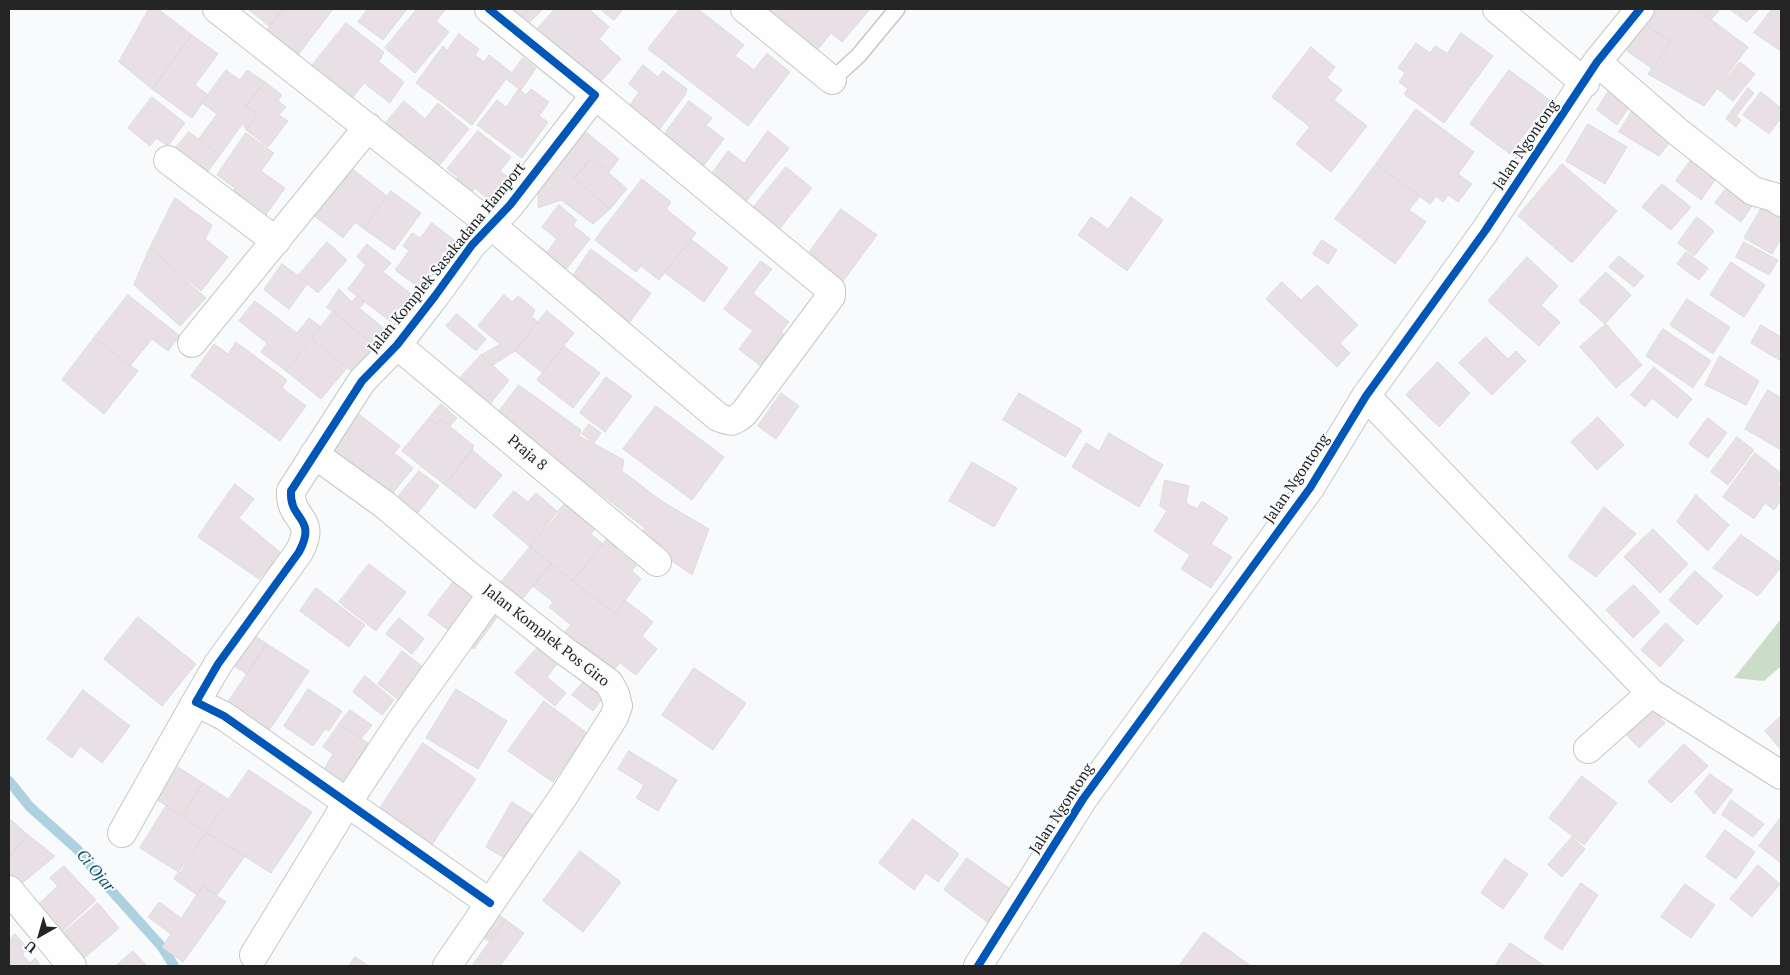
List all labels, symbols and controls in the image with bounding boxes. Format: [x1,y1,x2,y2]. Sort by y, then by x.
street label: Jalan Ngontong [1489,97,1563,193]
street label: Jalan Komplek Sasakadana Hamport [364,159,530,357]
street label: Praja 8 [504,431,550,475]
street label: Jalan Ngontong [1260,431,1334,527]
street label: Jalan Komplek Pos Giro [479,581,613,691]
street label: Jalan Ngontong [1026,760,1098,858]
water label: Ci Ojar [72,846,118,896]
north arrow [15,910,65,960]
text: U [21,937,40,958]

